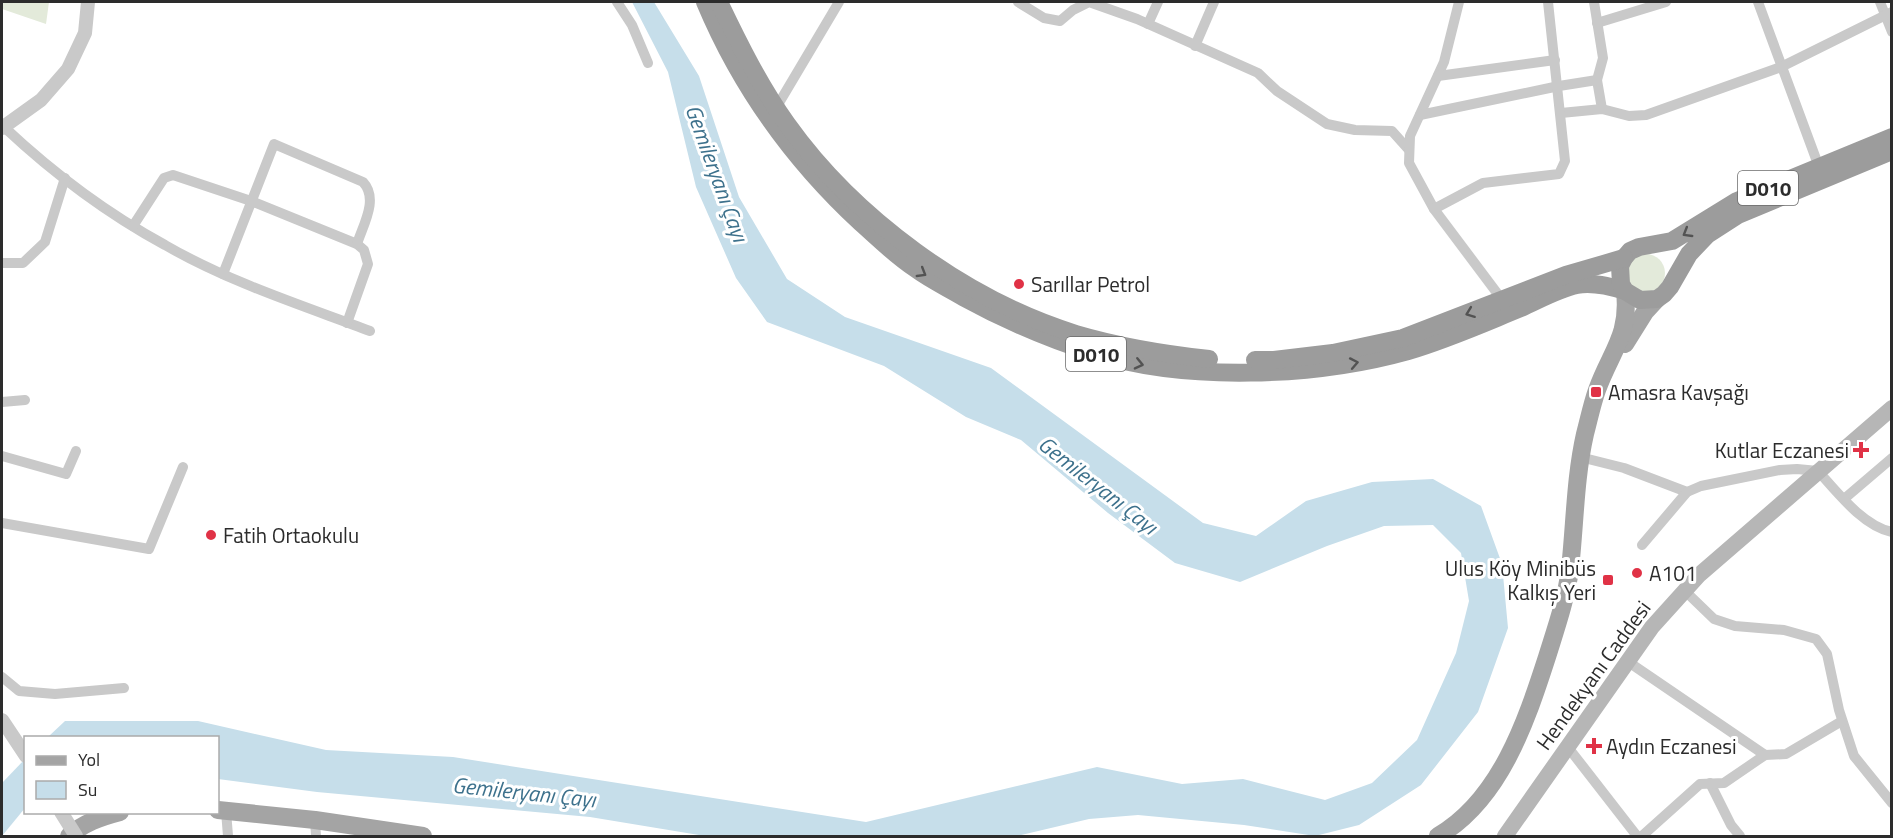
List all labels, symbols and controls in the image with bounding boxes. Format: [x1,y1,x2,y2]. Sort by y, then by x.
water label: Gemileryanı Çayı [676,100,758,248]
road number: D010 [1738,171,1798,205]
one-way arrow [1683,225,1693,237]
one-way arrow [916,265,926,277]
place label: Sarıllar Petrol [1031,268,1150,300]
marker: Sarıllar Petrol [1012,277,1026,291]
one-way arrow [1465,306,1476,318]
road number: D010 [1066,337,1126,371]
one-way arrow [1134,356,1144,369]
one-way arrow [1349,357,1359,370]
place label: Amasra Kavşağı [1608,376,1749,408]
marker: Amasra Kavşağı [1589,385,1603,399]
water label: Gemileryanı Çayı [1031,427,1166,544]
place label: Kutlar Eczanesi [1715,434,1849,466]
marker: Kutlar Eczanesi [1854,443,1868,457]
place label: Fatih Ortaokulu [223,519,359,551]
marker: Fatih Ortaokulu [204,528,218,542]
place label: Ulus Köy Minibüs Kalkış Yeri [1445,552,1596,608]
place label: A101 [1649,557,1697,589]
marker: A101 [1630,566,1644,580]
marker: Ulus Köy Minibüs Kalkış Yeri [1601,573,1615,587]
street label: Hendekyanı Caddesi [1528,594,1658,756]
place label: Aydın Eczanesi [1606,730,1737,762]
legend [24,736,219,814]
marker: Aydın Eczanesi [1587,739,1601,753]
text: Yol [78,746,100,773]
water label: Gemileryanı Çayı [451,768,599,817]
text: Su [78,776,97,803]

